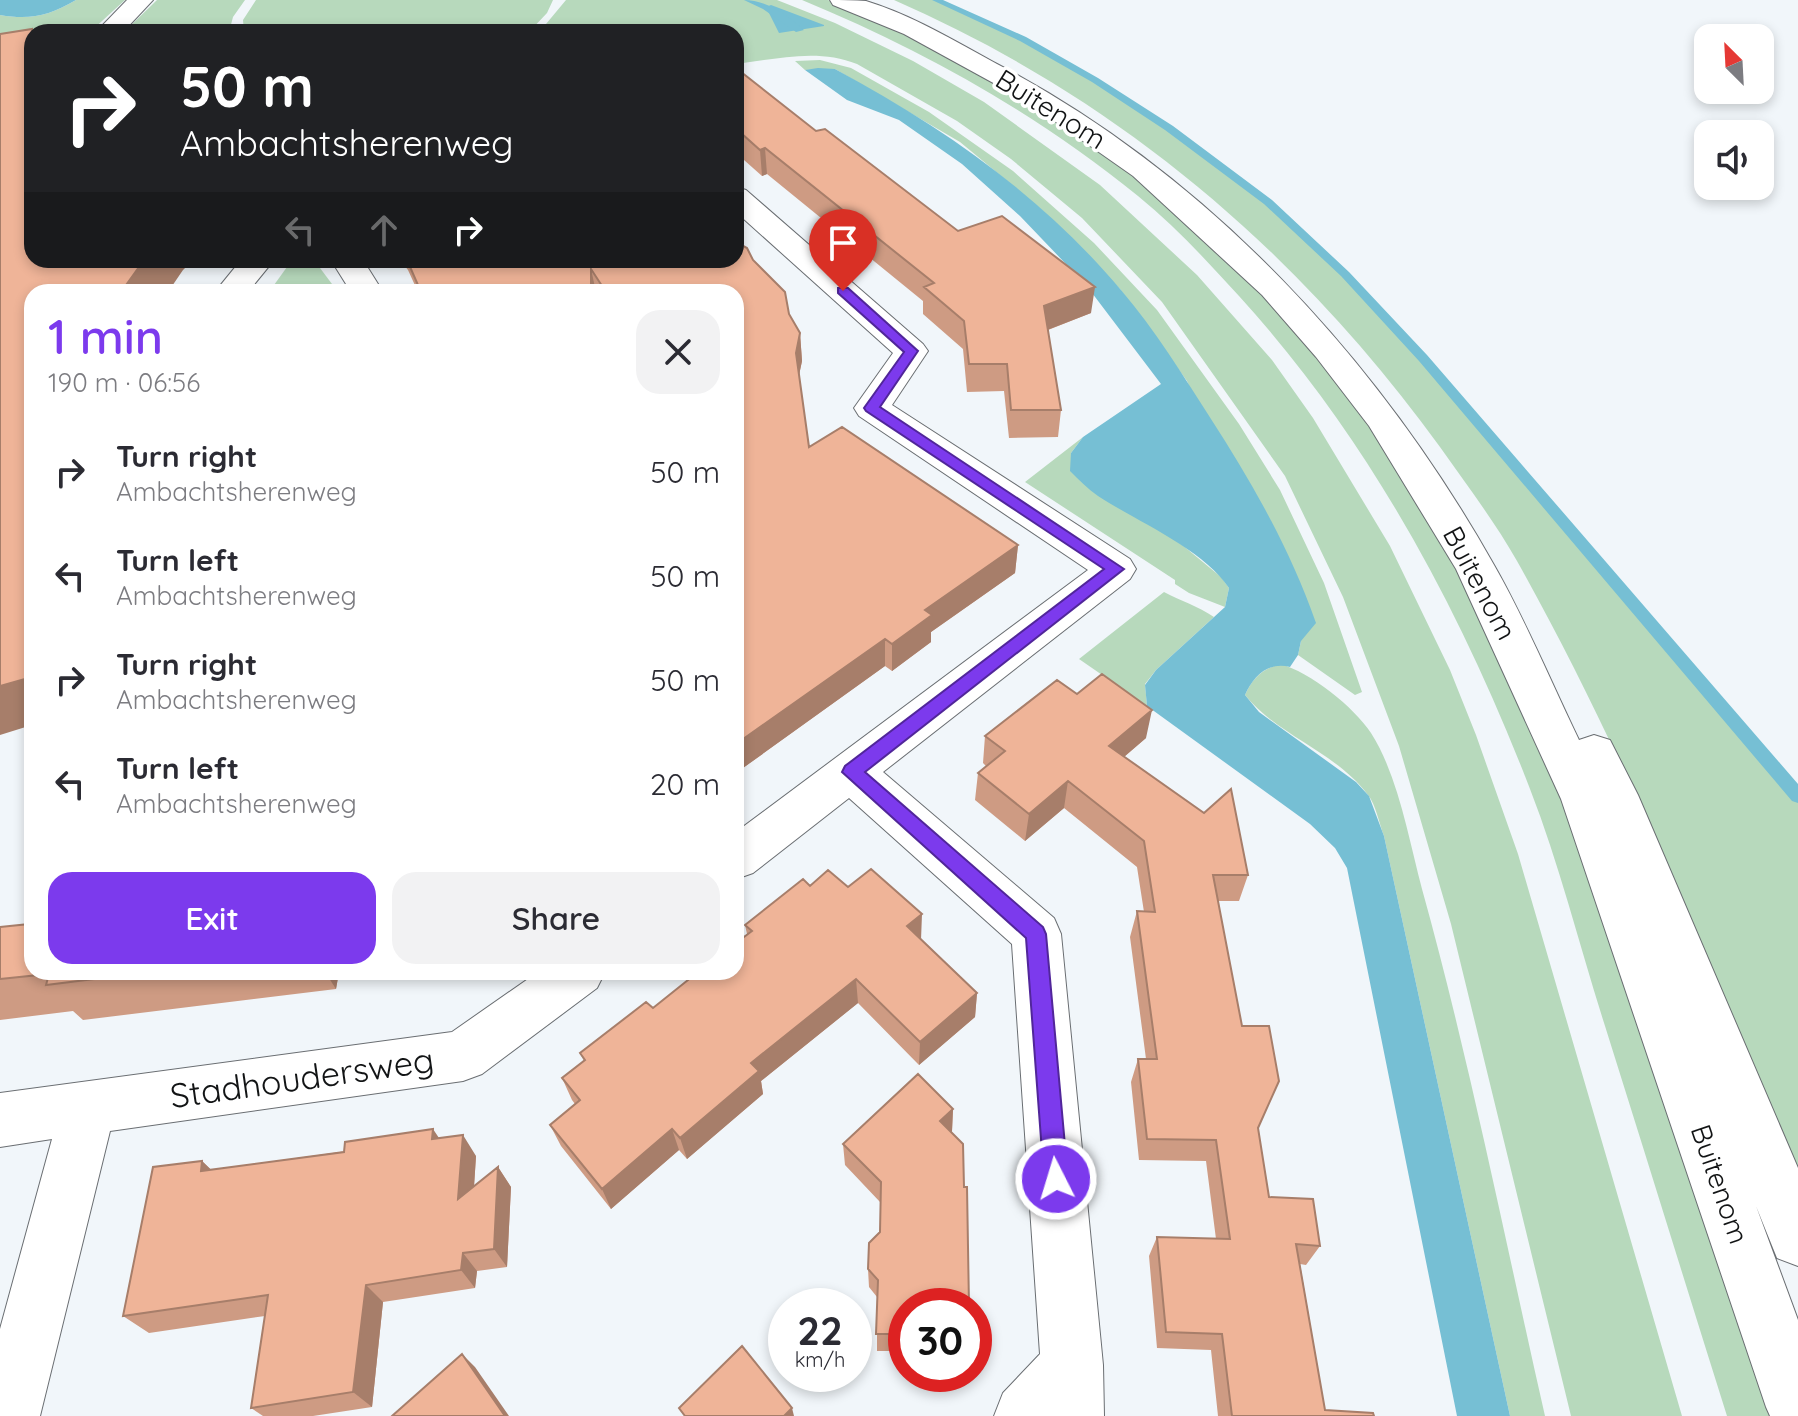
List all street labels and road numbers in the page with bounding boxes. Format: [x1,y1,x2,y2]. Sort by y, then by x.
street label: Buitenom [989,61,1113,156]
street label: Buitenom [1436,520,1525,646]
street label: Stadhoudersweg [167,1038,436,1117]
street label: Buitenom [1684,1120,1757,1248]

